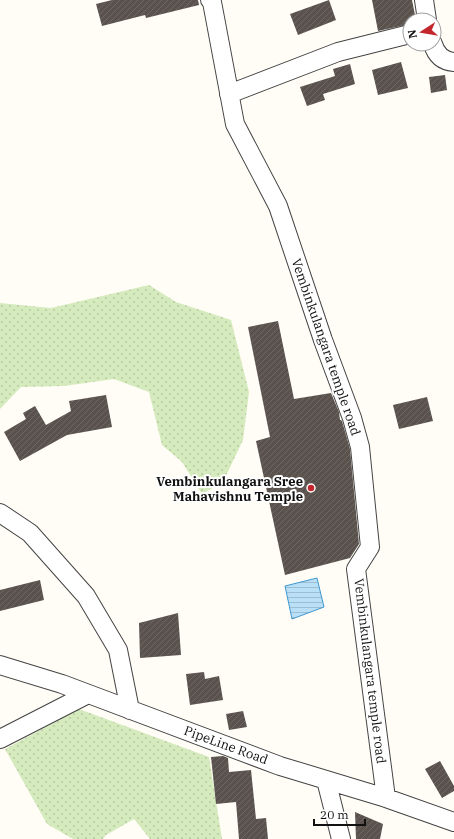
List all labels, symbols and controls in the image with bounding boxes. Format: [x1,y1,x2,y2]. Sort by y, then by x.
north arrow [402,12,442,52]
text: N [404,28,420,40]
street label: Vembinkulangara temple road [288,256,364,438]
place label: Vembinkulangara Sree Mahavishnu Temple [156,473,303,505]
marker: Vembinkulangara Sree Mahavishnu Temple [306,483,316,493]
street label: Vembinkulangara temple road [350,578,390,765]
street label: PipeLine Road [182,722,271,768]
scale bar [314,801,365,827]
text: 20 m [320,807,349,822]

